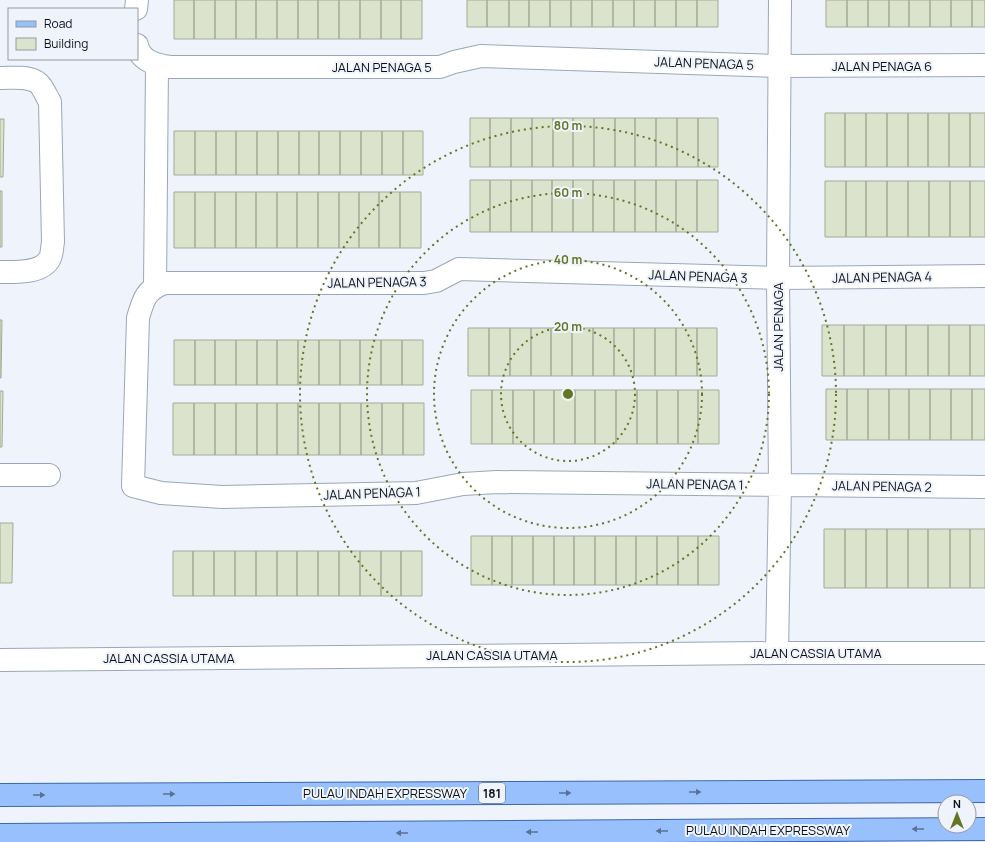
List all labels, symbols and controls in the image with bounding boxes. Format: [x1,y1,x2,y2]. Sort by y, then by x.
legend [8,8,138,60]
text: Road [44,15,72,32]
text: Building [44,35,88,52]
street label: JALAN PENAGA 5 [654,52,754,74]
street label: JALAN PENAGA 6 [832,57,932,75]
street label: JALAN PENAGA 5 [332,58,432,76]
text: 80 m [554,117,582,134]
text: 60 m [554,184,582,201]
text: 40 m [554,251,582,268]
street label: JALAN PENAGA 3 [648,265,748,287]
street label: JALAN PENAGA 4 [832,267,932,287]
street label: JALAN PENAGA 3 [327,272,427,292]
street label: JALAN PENAGA [769,282,787,372]
text: 20 m [554,318,582,335]
centre of rings [561,387,575,401]
street label: JALAN PENAGA 1 [646,474,744,494]
street label: JALAN PENAGA 2 [832,476,932,496]
street label: JALAN PENAGA 1 [323,482,421,504]
street label: JALAN CASSIA UTAMA [750,644,882,662]
street label: JALAN CASSIA UTAMA [426,646,558,664]
street label: JALAN CASSIA UTAMA [103,649,235,667]
road number: 181 [479,783,505,803]
street label: PULAU INDAH EXPRESSWAY [303,784,468,802]
one-way arrow [689,789,702,795]
one-way arrow [559,790,572,796]
one-way arrow [163,791,176,797]
one-way arrow [33,792,46,798]
north arrow [937,794,977,834]
text: N [953,796,961,811]
street label: PULAU INDAH EXPRESSWAY [686,821,851,839]
one-way arrow [911,826,924,832]
one-way arrow [655,828,668,834]
one-way arrow [525,829,538,835]
one-way arrow [395,830,408,836]

